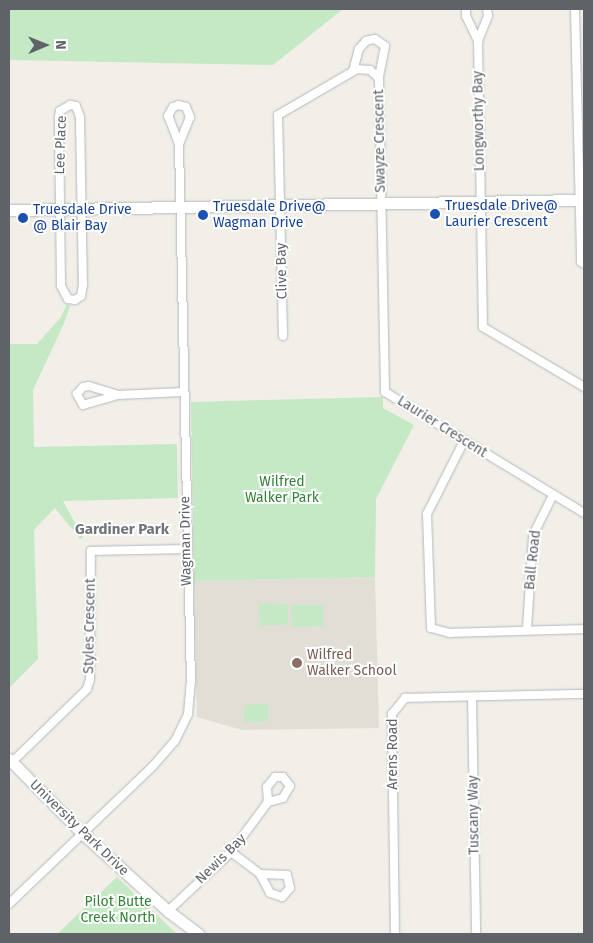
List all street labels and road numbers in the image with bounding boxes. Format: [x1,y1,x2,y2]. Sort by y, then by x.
street label: Longworthy Bay [470,71,488,171]
street label: Swayze Crescent [371,89,389,193]
street label: Lee Place [52,115,70,175]
street label: Clive Bay [273,242,291,300]
street label: Laurier Crescent [394,393,490,461]
street label: Wagman Drive [177,496,195,586]
street label: Ball Road [522,529,544,591]
street label: Styles Crescent [81,578,99,674]
street label: Arens Road [385,718,401,790]
street label: Tuscany Way [465,775,483,855]
street label: University Park Drive [26,776,132,880]
street label: Newis Bay [192,830,250,888]

